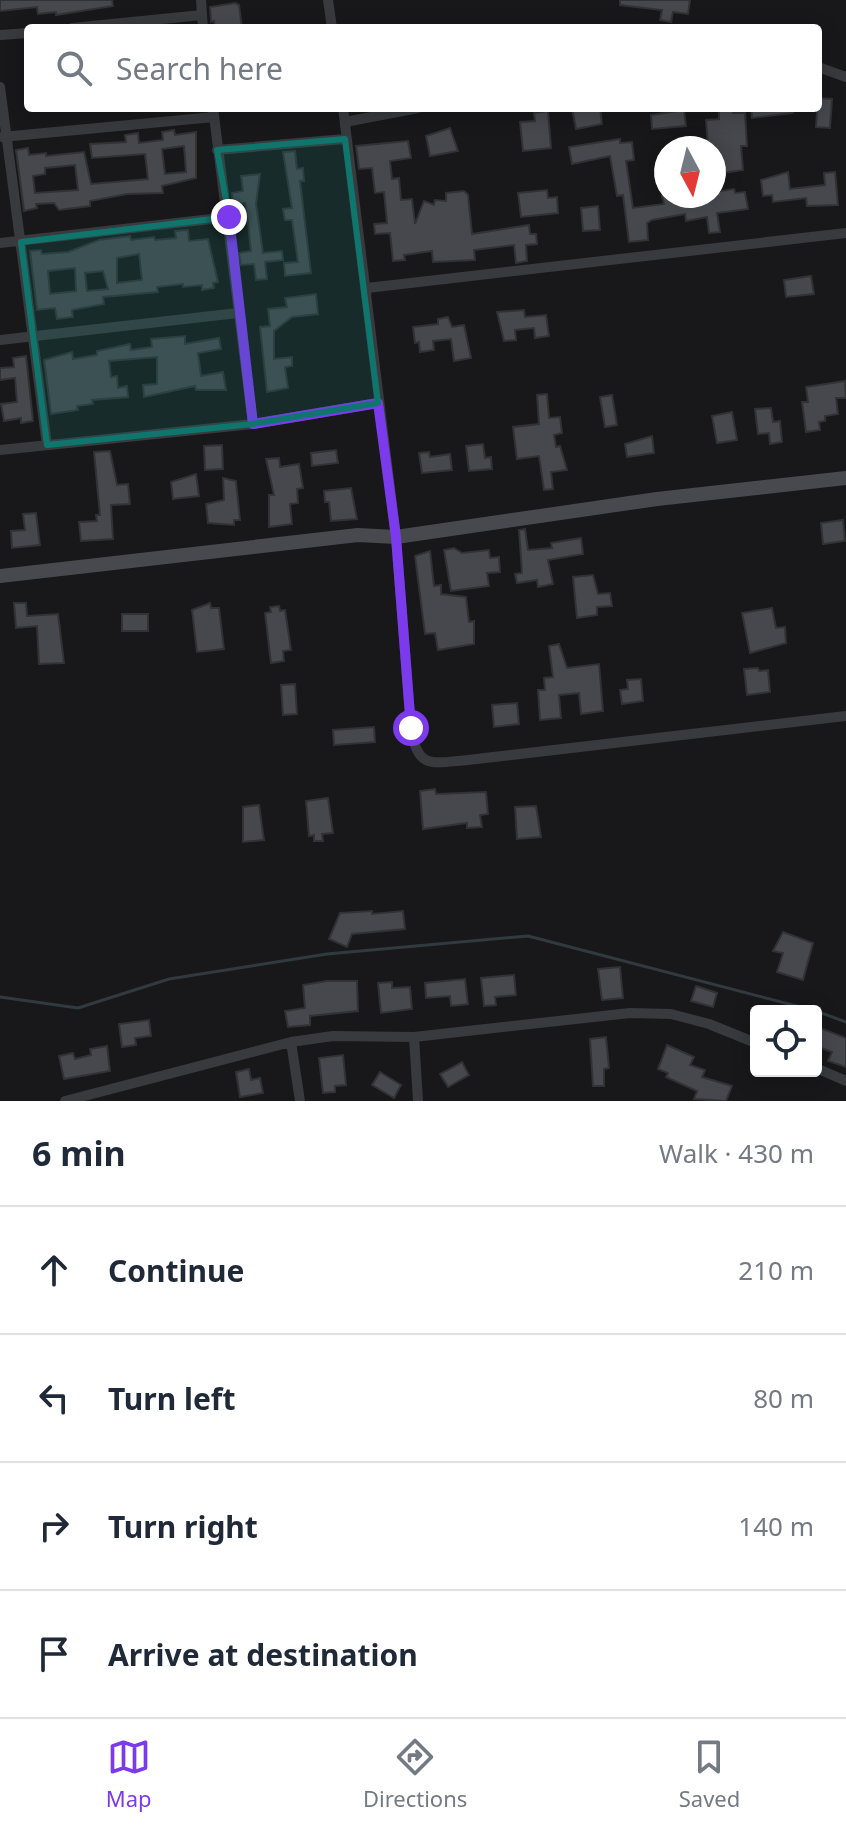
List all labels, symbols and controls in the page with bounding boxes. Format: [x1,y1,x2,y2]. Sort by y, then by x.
search box [24,24,822,112]
icon: search [52,46,96,90]
text: Search here [116,48,283,89]
north arrow [654,136,726,208]
route end [211,199,247,235]
route start [393,710,429,746]
map controls [750,1005,822,1077]
button: locate [750,1005,822,1077]
text: 6 min [32,1130,126,1176]
text: Walk · 430 m [659,1135,814,1171]
icon: ahead [32,1248,76,1292]
text: Continue [108,1250,244,1291]
text: 210 m [738,1252,814,1288]
icon: left [32,1376,76,1420]
text: Turn left [108,1378,236,1419]
text: 80 m [753,1380,814,1416]
icon: right [32,1504,76,1548]
text: Turn right [108,1506,258,1547]
text: 140 m [738,1508,814,1544]
icon: arrive [32,1632,76,1676]
text: Arrive at destination [108,1634,418,1675]
tab: Map [106,1735,152,1813]
tab: Directions [363,1735,467,1813]
tab: Saved [679,1735,740,1813]

